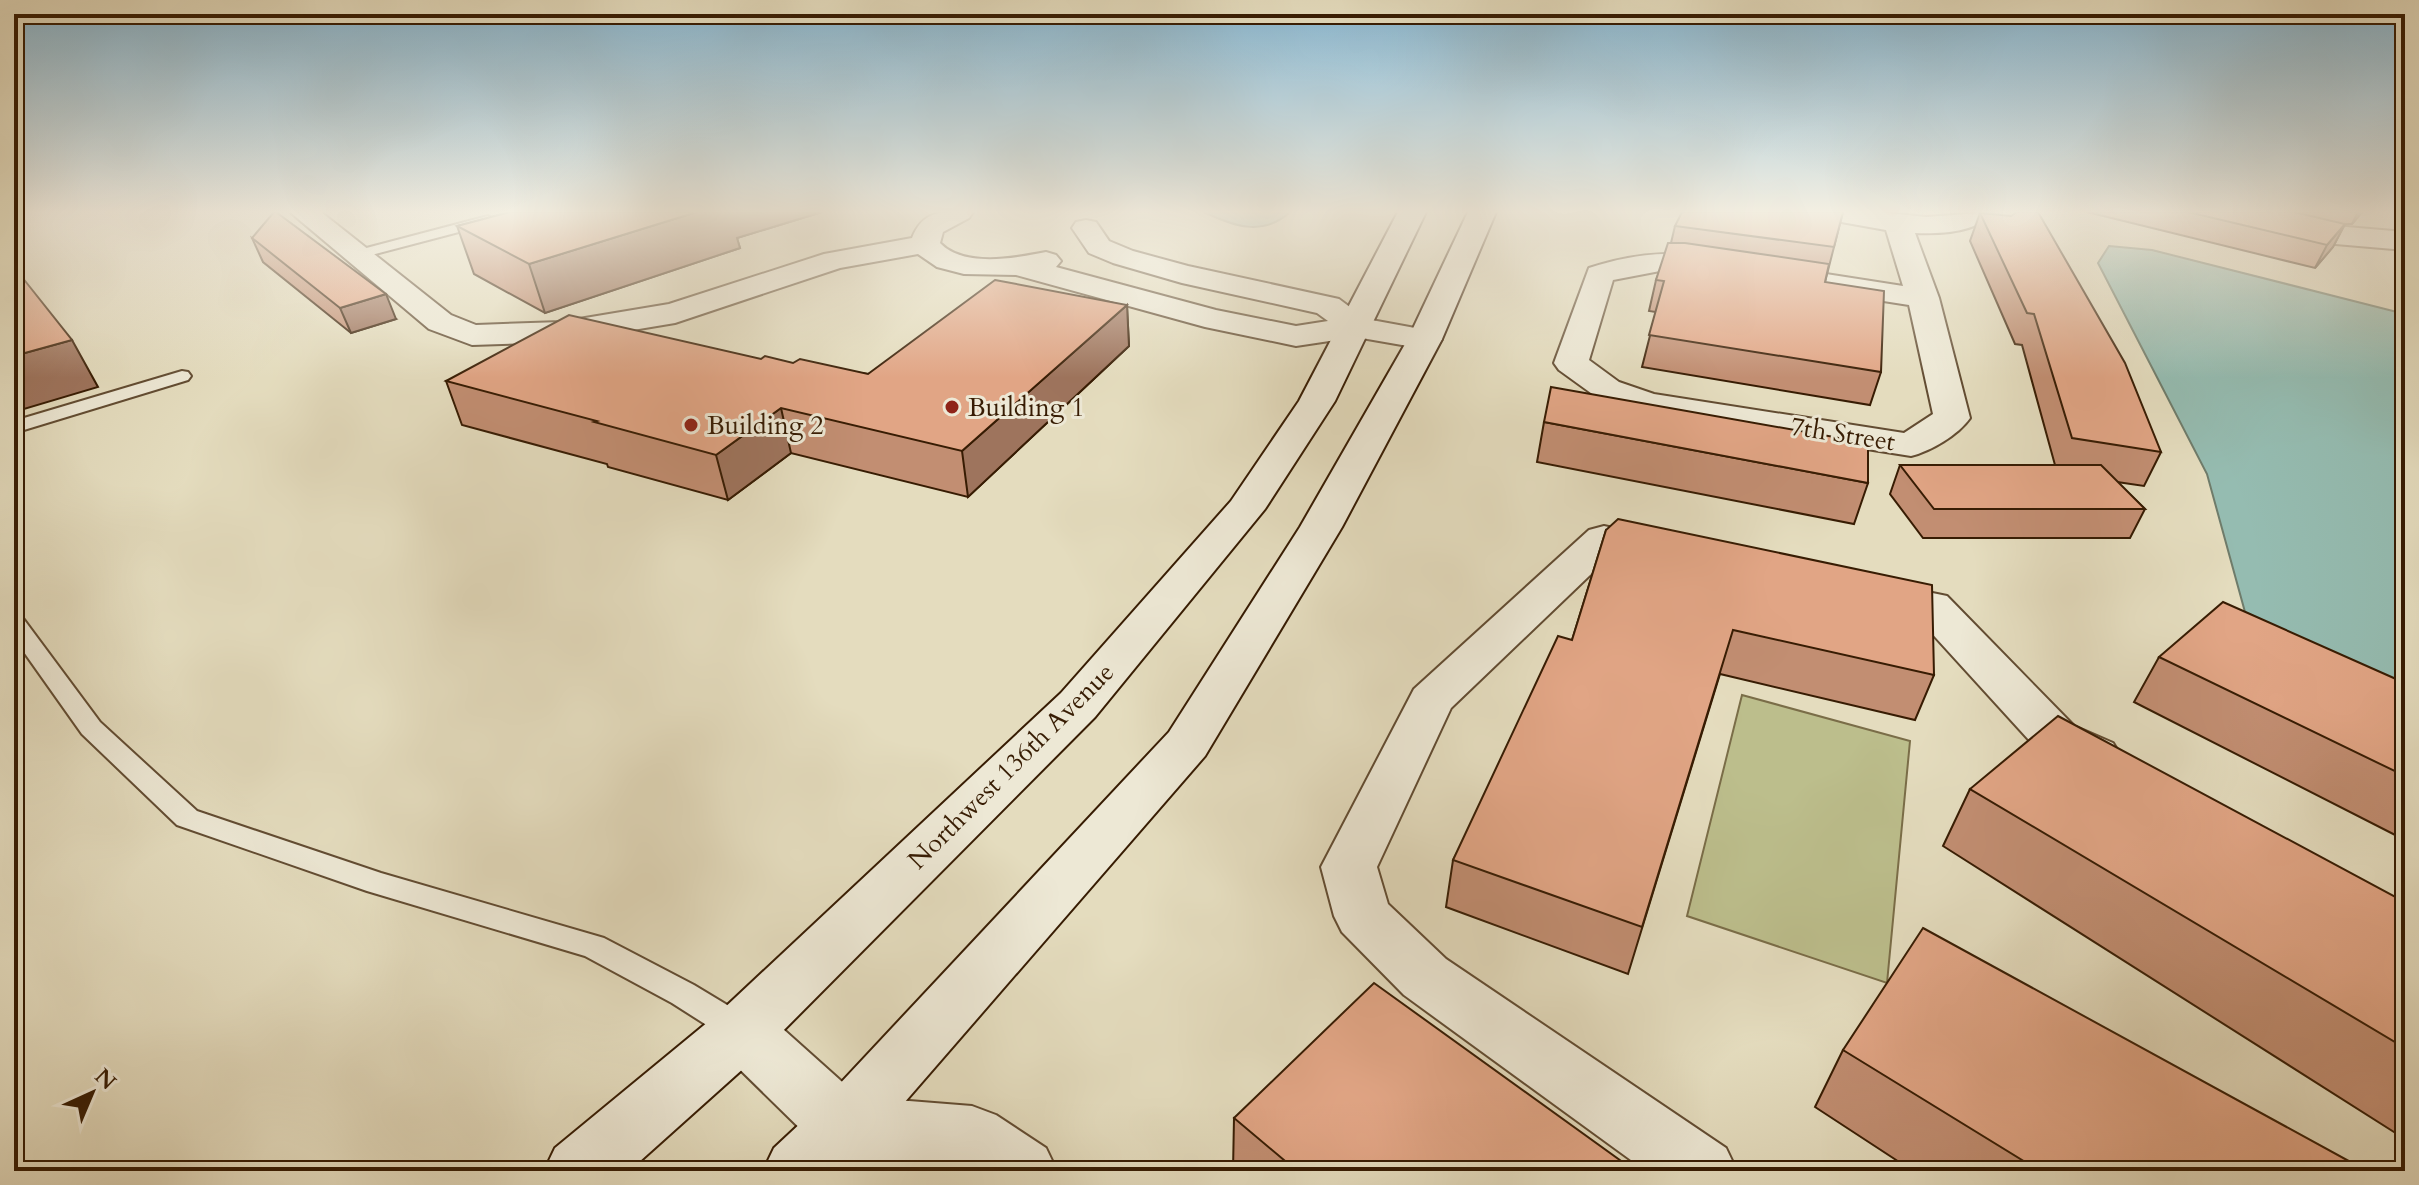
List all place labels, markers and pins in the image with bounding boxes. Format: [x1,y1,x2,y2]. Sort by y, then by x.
place label: Building 1 [968,390,1085,425]
marker: Building 1 [943,398,961,416]
place label: Building 2 [707,408,824,443]
marker: Building 2 [682,416,700,434]

